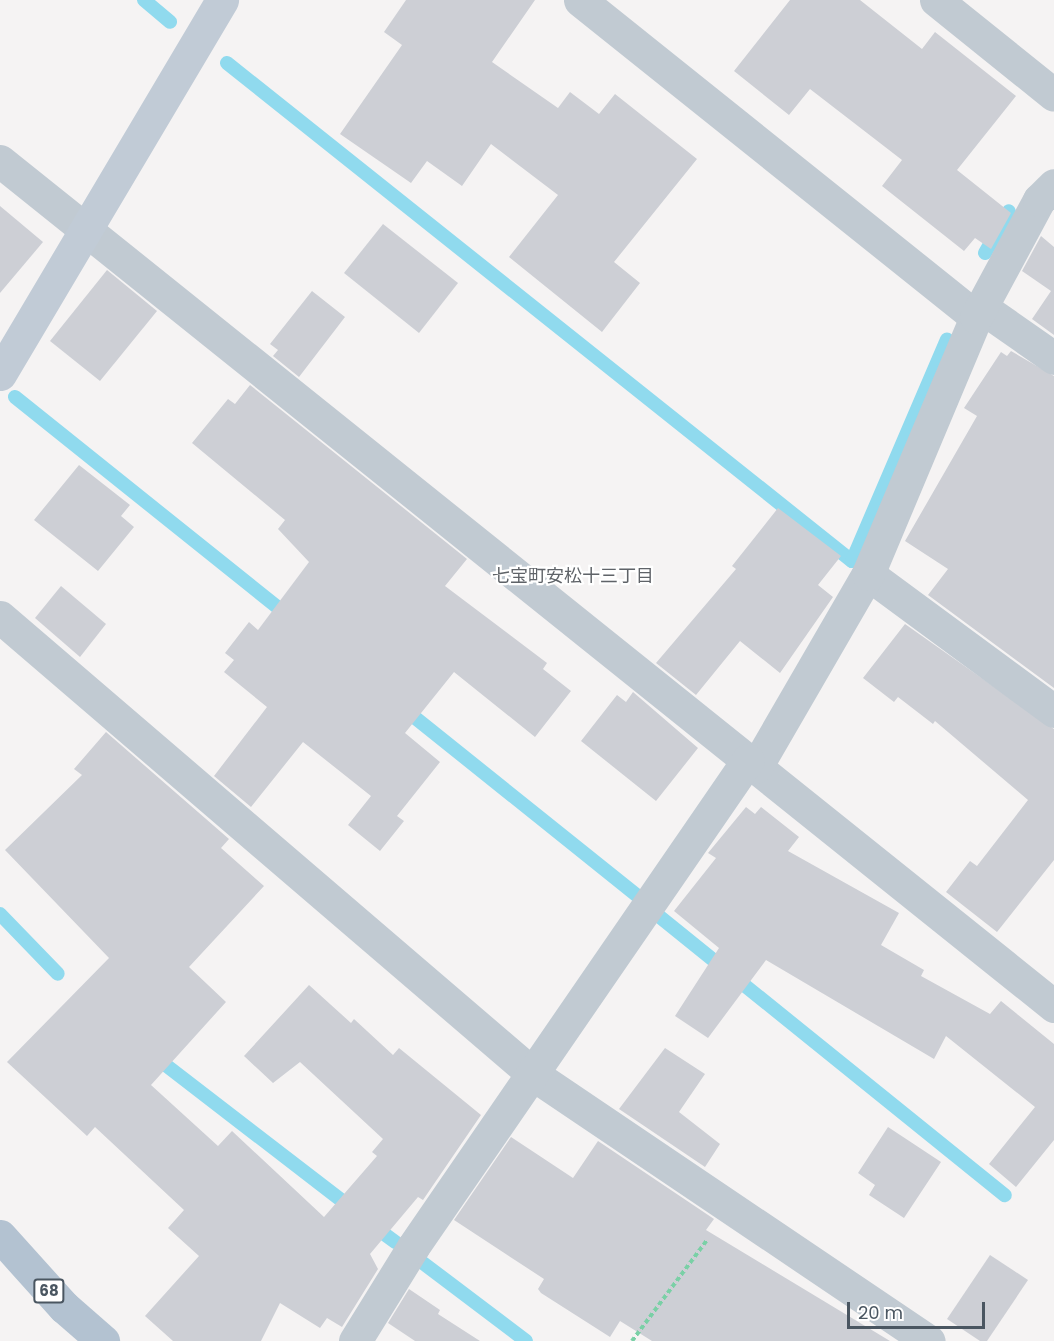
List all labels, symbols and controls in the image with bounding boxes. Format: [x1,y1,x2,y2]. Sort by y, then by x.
district label: 七宝町安松十三丁目 [492,565,654,587]
road number: 68 [32,1279,66,1303]
scale bar [850,1290,988,1328]
text: 20 m [858,1300,903,1325]

